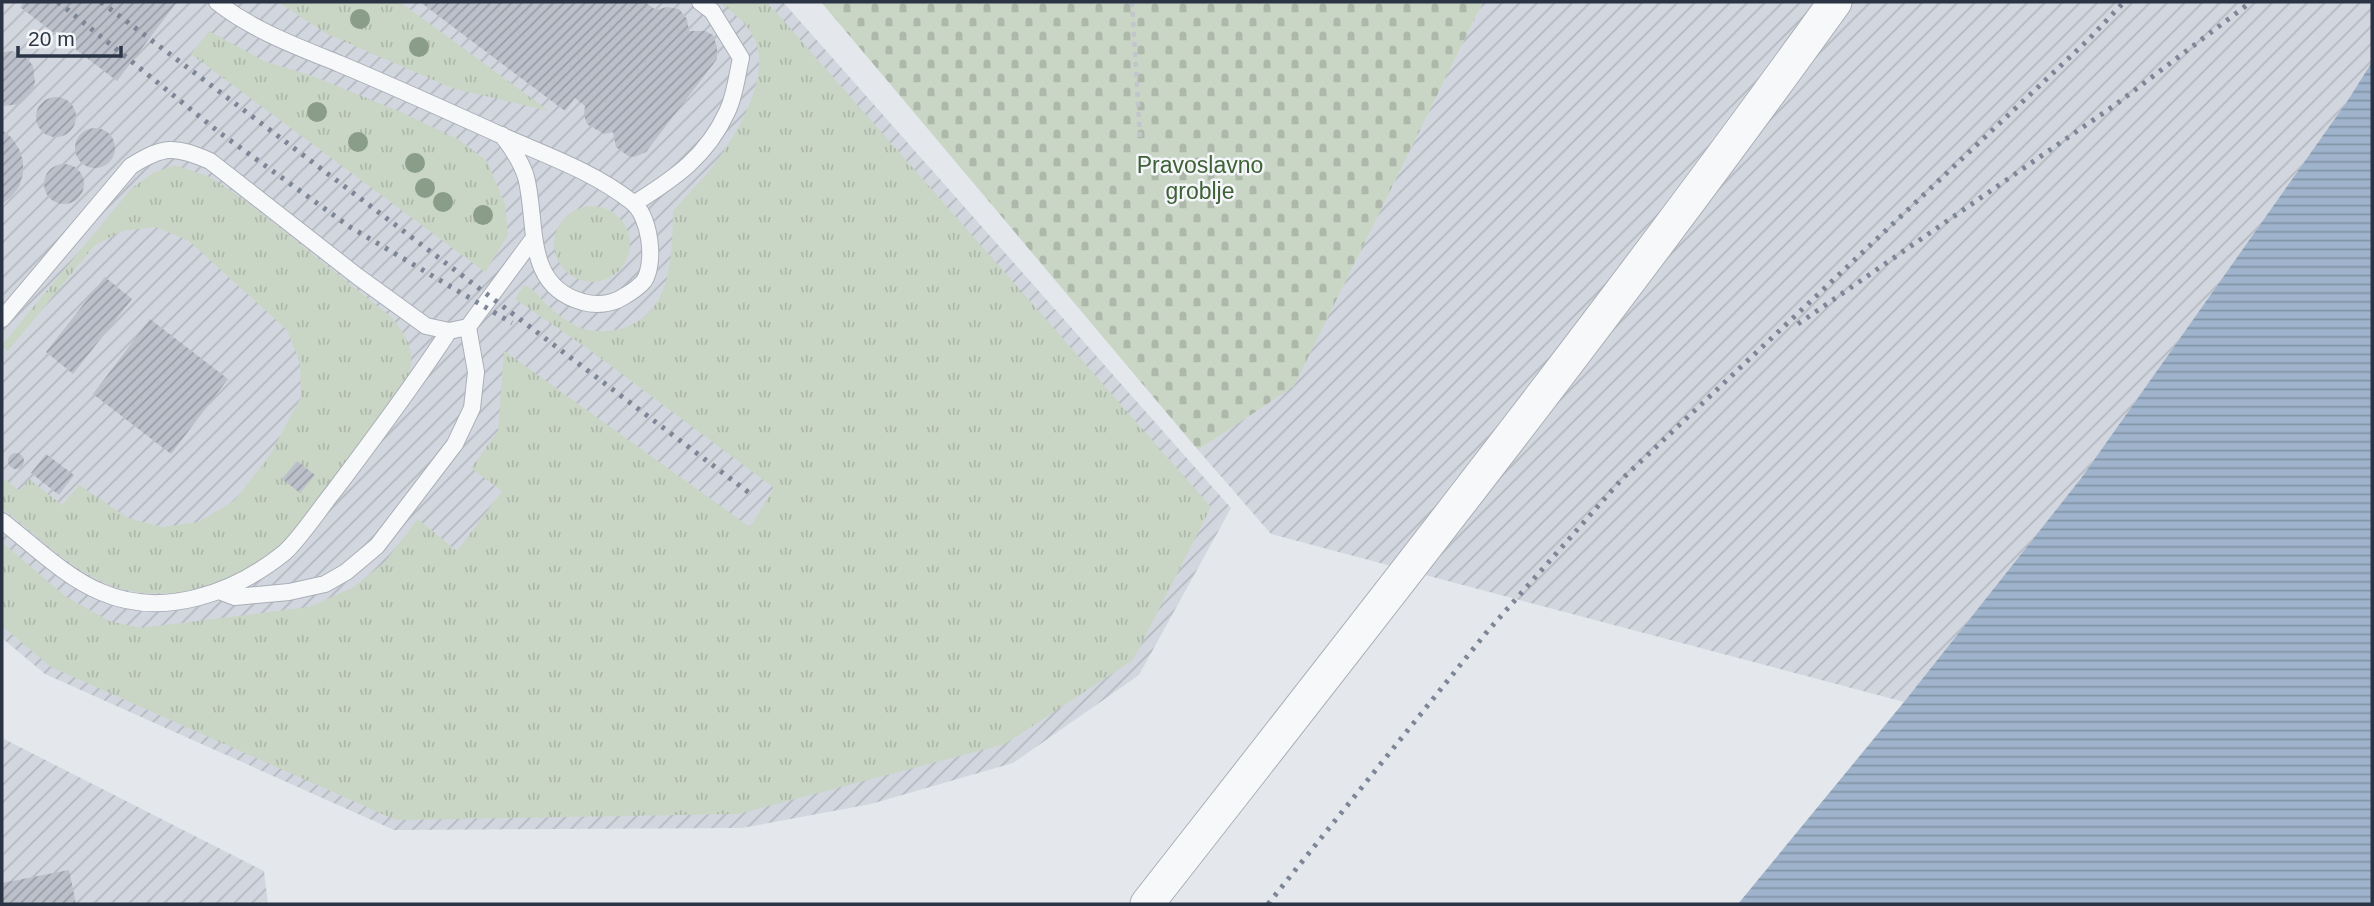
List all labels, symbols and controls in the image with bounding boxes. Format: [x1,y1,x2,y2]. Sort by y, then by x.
scale bar [18,14,121,58]
text: 20 m [28,27,75,50]
park label: Pravoslavno groblje [1137,152,1263,204]

